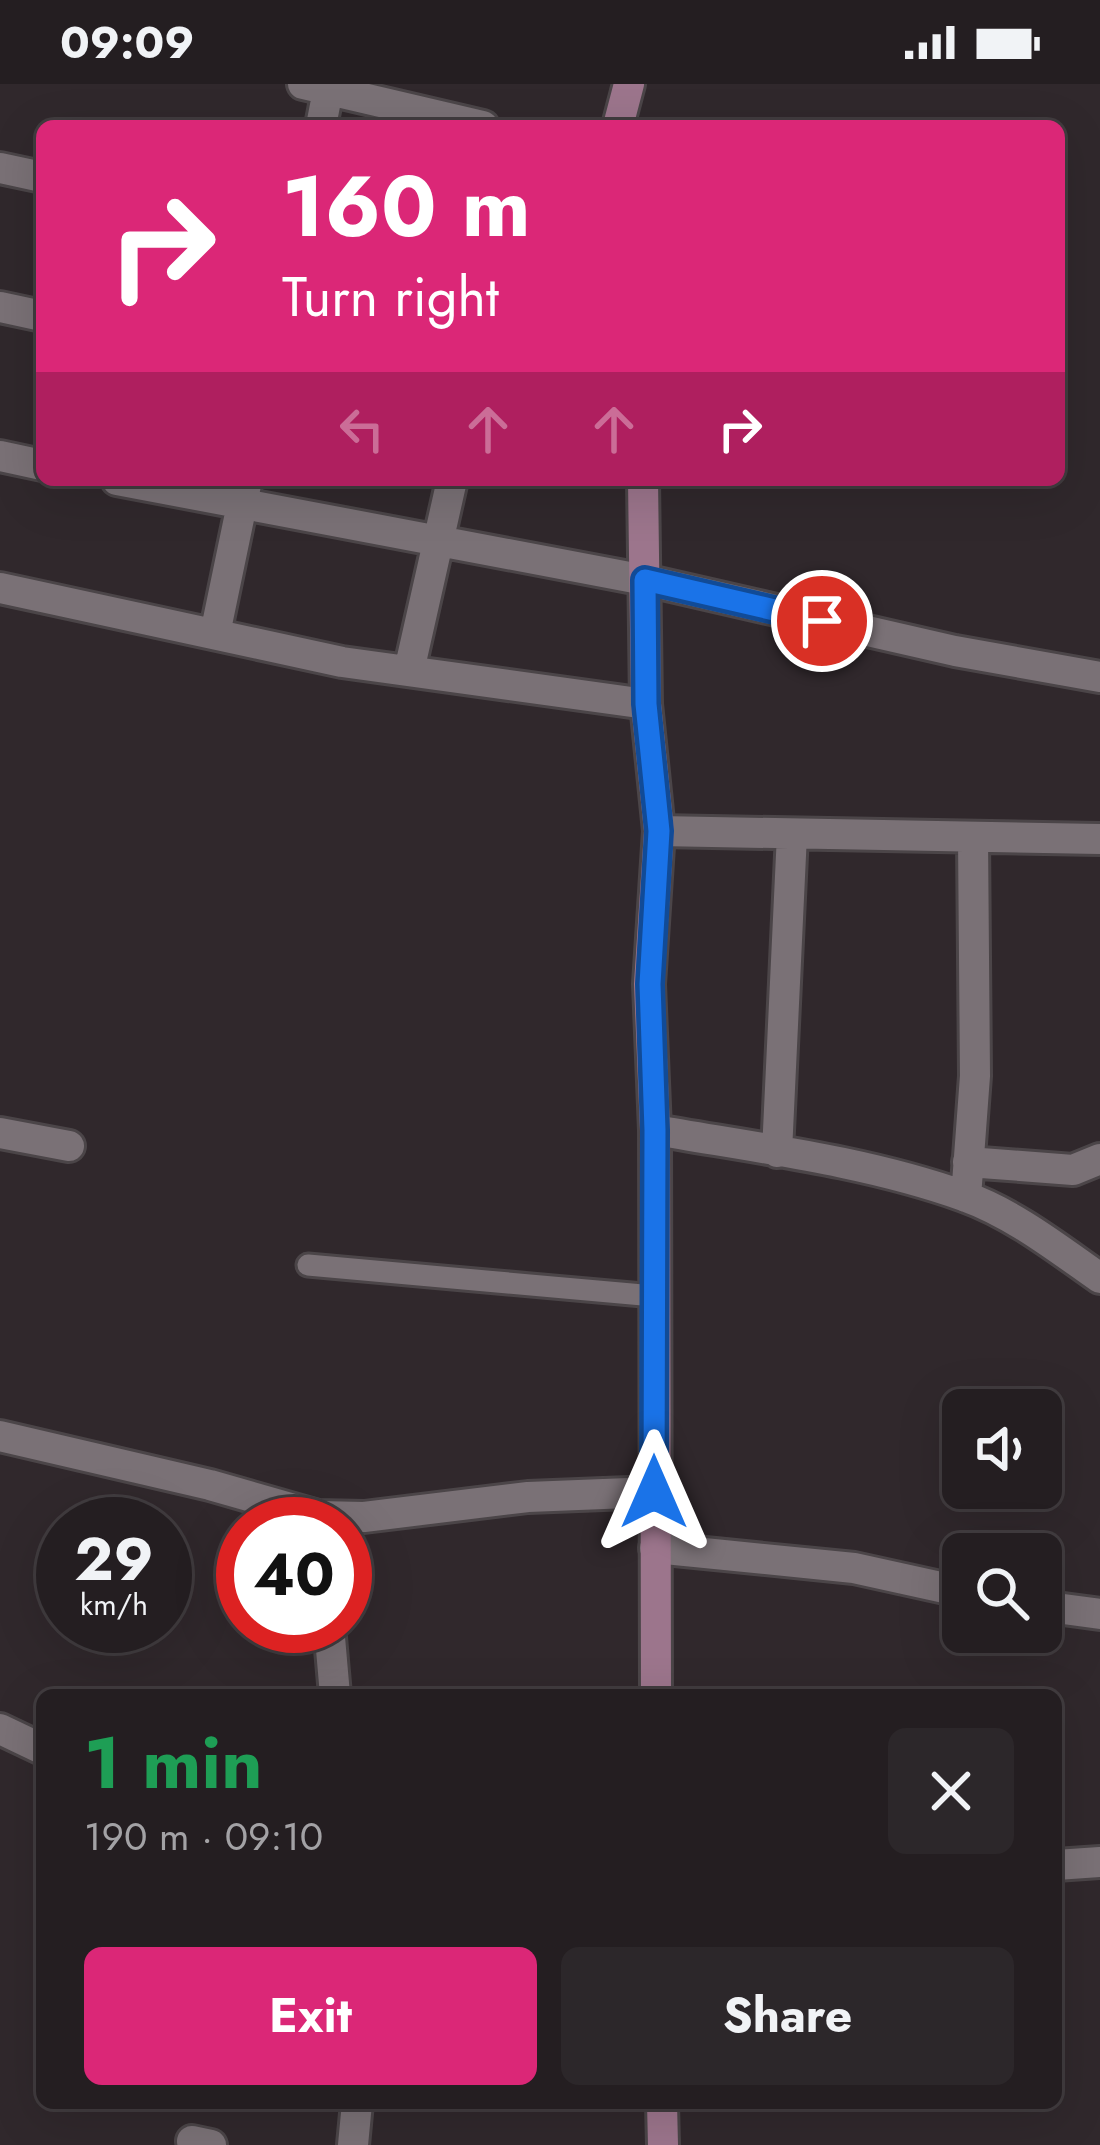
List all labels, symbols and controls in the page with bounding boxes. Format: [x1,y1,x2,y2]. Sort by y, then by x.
text: 09:09 [60,10,194,75]
text: 160 m [282,146,531,268]
icon: right [84,168,240,324]
text: Turn right [282,258,499,336]
icon: left [329,396,395,462]
icon: ahead [455,396,521,462]
icon: ahead [581,396,647,462]
icon: right [707,396,773,462]
pin [771,570,873,672]
icon: arrive [789,588,855,654]
map controls [942,1389,1062,1653]
button: sound [942,1389,1062,1509]
position arrow [591,1429,717,1555]
speed limit sign: 40 [216,1497,372,1653]
text: 29 [74,1516,154,1603]
button: search [942,1533,1062,1653]
text: km/h [80,1583,148,1626]
text: 1 min [84,1711,263,1815]
button: close [888,1728,1014,1854]
text: 190 m · 09:10 [84,1808,323,1865]
button: Exit [84,1947,537,2085]
button: Share [561,1947,1014,2085]

